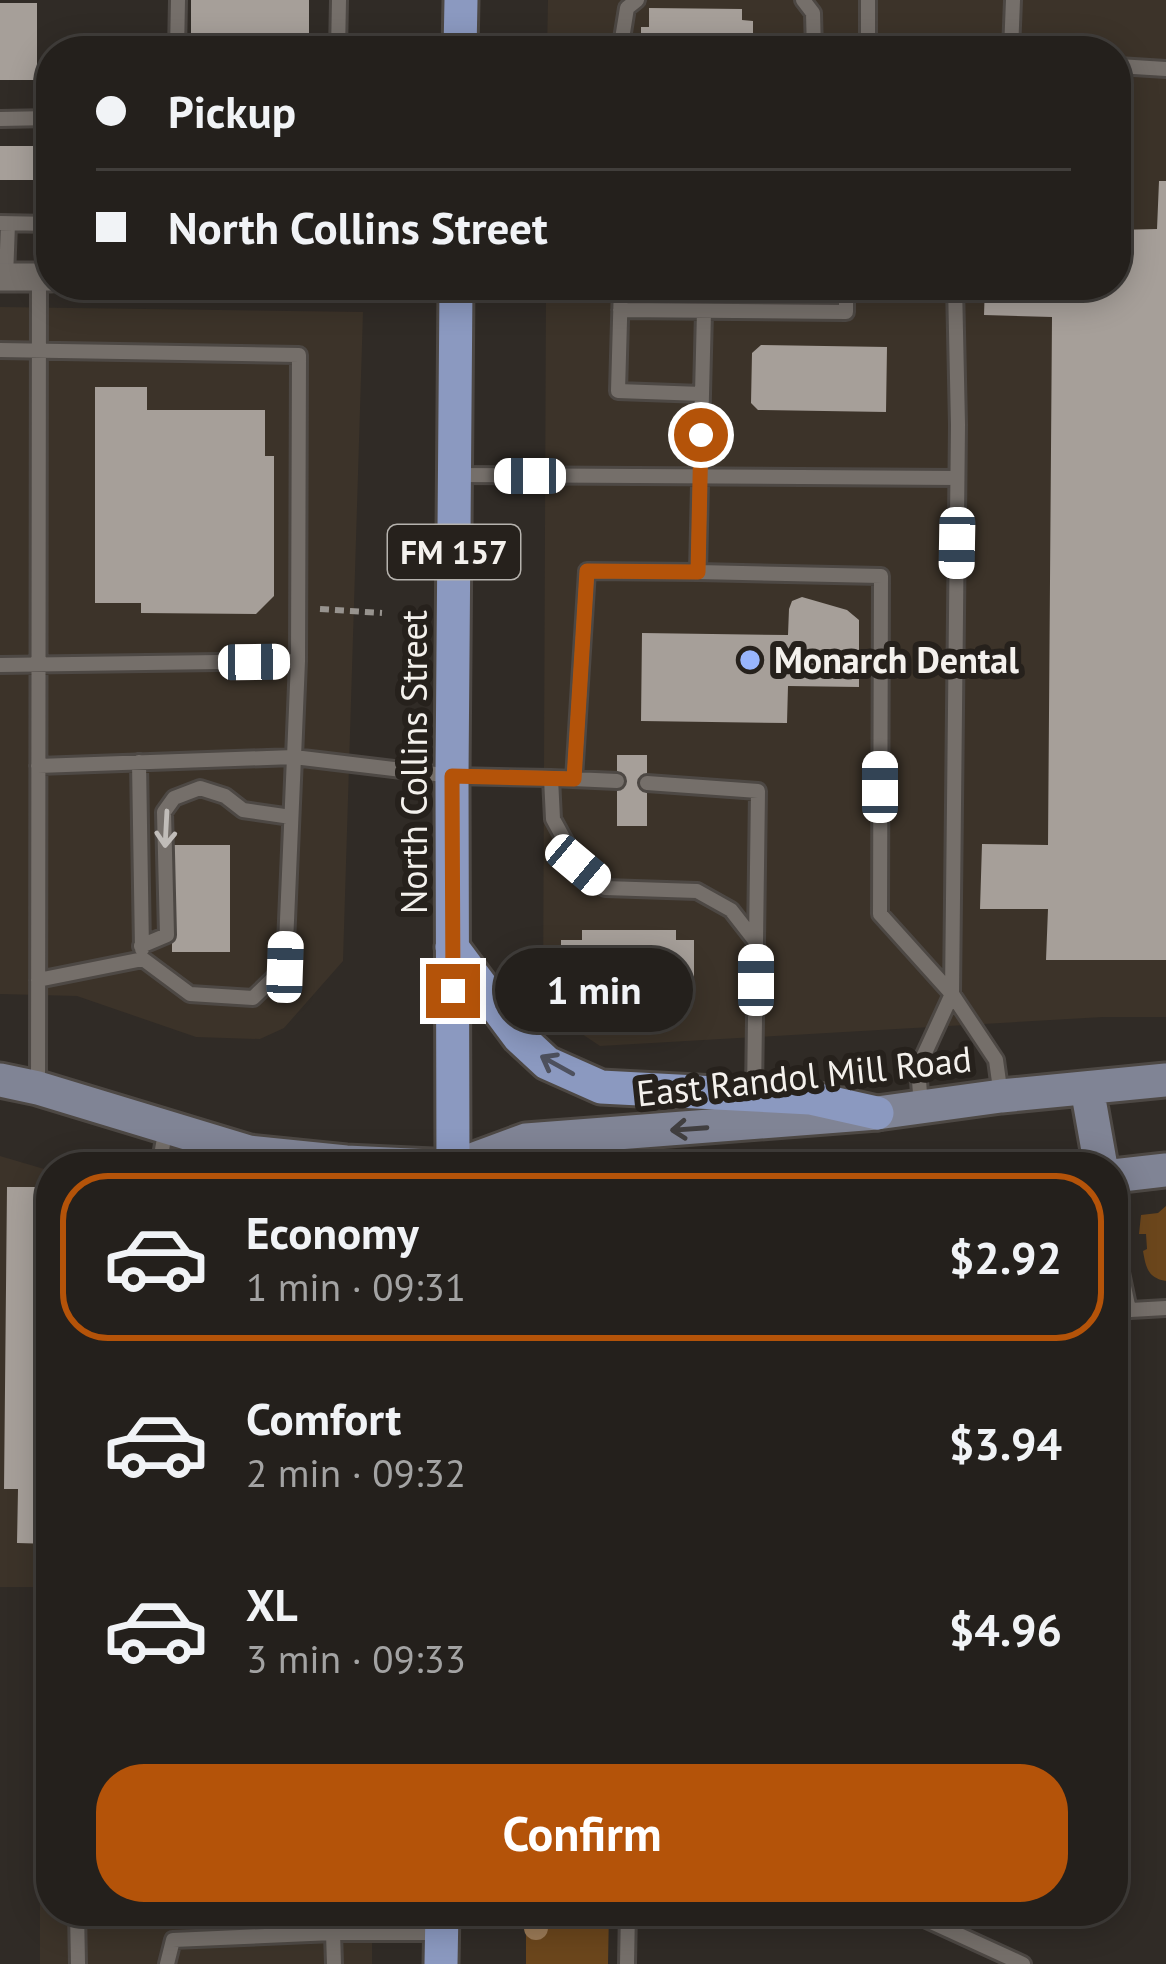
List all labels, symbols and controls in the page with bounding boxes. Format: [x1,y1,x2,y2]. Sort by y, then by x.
text: Pickup [168,82,296,140]
text: North Collins Street [168,198,548,256]
route start [674,408,728,462]
car [494,458,566,494]
car [938,507,976,579]
road number: FM 157 [388,525,520,579]
street label: North Collins Street [390,610,437,914]
place label: Monarch Dental [774,636,1019,683]
car [218,643,290,681]
marker: Monarch Dental [737,647,763,673]
car [862,751,898,823]
one-way arrow [154,808,177,847]
car [539,828,617,902]
car [266,930,304,1004]
car [738,944,774,1016]
callout: 1 min [495,949,693,1033]
route end [426,964,480,1018]
text: 1 min [546,964,642,1015]
street label: East Randol Mill Road [634,1035,974,1116]
one-way arrow [540,1053,575,1076]
one-way arrow [670,1118,709,1141]
icon: car [102,1203,210,1311]
text: Economy [246,1203,419,1261]
text: $2.92 [949,1228,1062,1286]
text: 1 min · 09:31 [246,1261,466,1312]
icon: car [102,1389,210,1497]
text: Comfort [246,1389,401,1447]
text: $3.94 [949,1414,1062,1472]
text: 2 min · 09:32 [246,1447,466,1498]
icon: car [102,1575,210,1683]
text: XL [246,1575,298,1633]
text: $4.96 [949,1600,1062,1658]
text: 3 min · 09:33 [246,1633,466,1684]
button: Confirm [96,1764,1068,1902]

